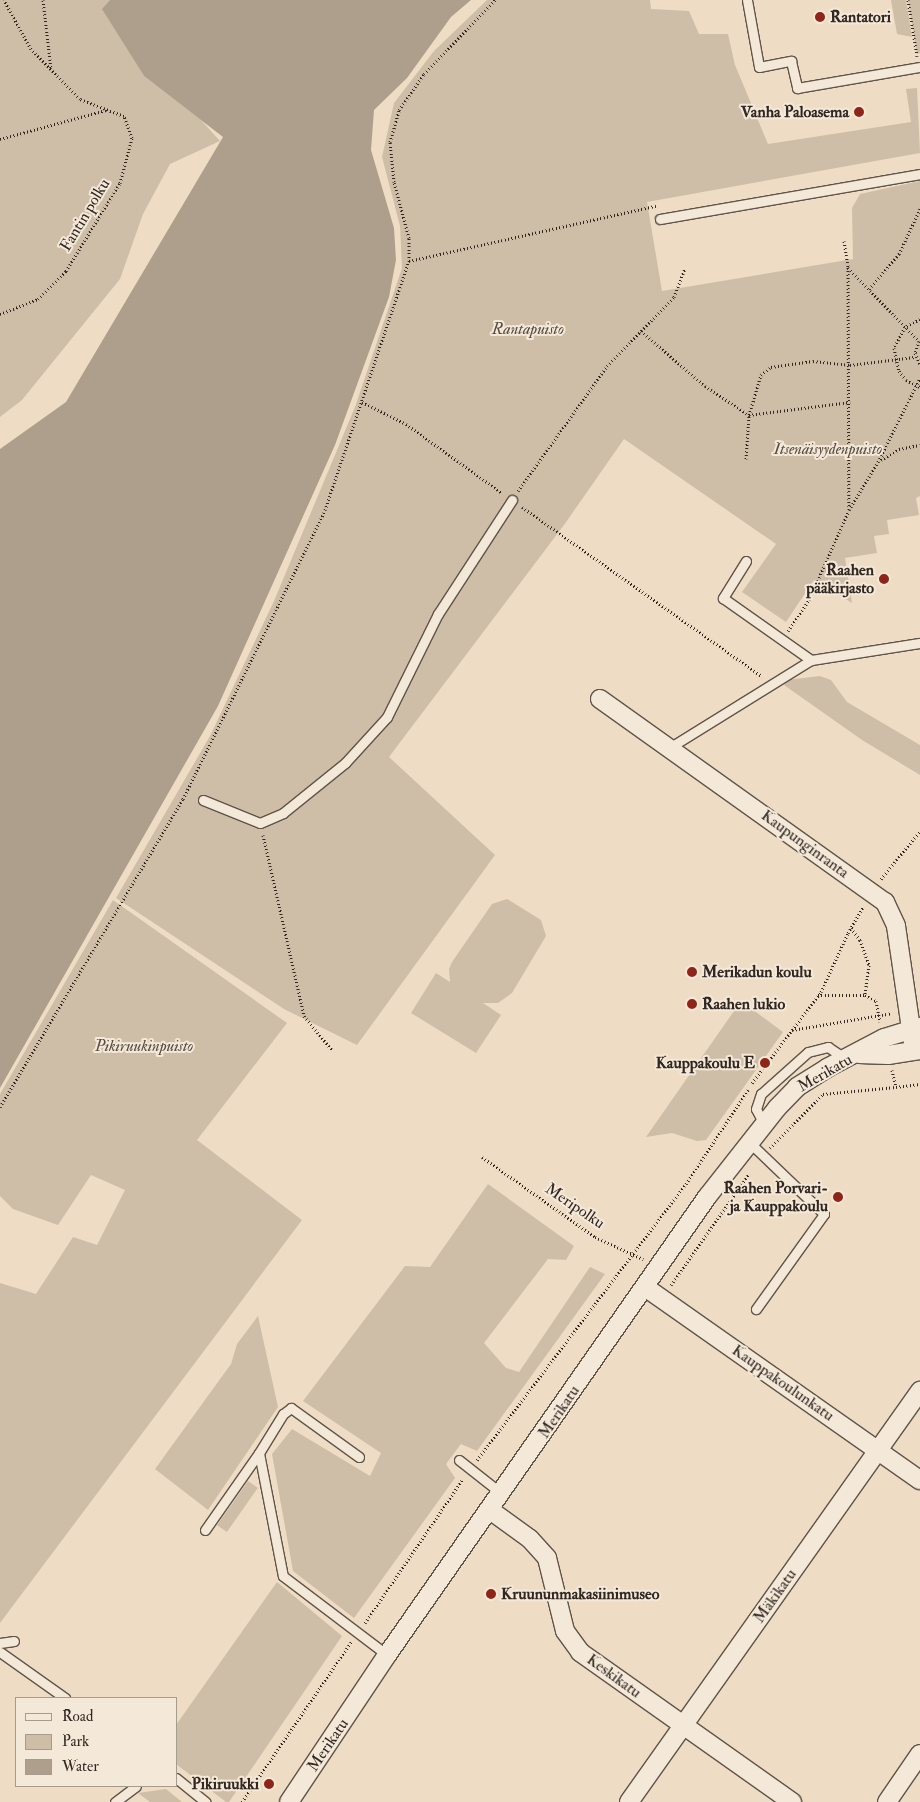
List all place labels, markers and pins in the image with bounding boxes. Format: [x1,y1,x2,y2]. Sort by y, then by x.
place label: Rantatori [830,7,891,27]
marker: Rantatori [814,11,826,23]
place label: Vanha Paloasema [741,102,849,122]
marker: Vanha Paloasema [853,106,865,118]
place label: Raahen pääkirjasto [806,560,874,598]
marker: Raahen pääkirjasto [878,573,890,585]
place label: Merikadun koulu [702,962,812,982]
marker: Merikadun koulu [686,966,698,978]
place label: Raahen lukio [702,994,785,1014]
marker: Raahen lukio [686,998,698,1010]
place label: Kauppakoulu E [656,1053,755,1073]
marker: Kauppakoulu E [759,1057,771,1069]
place label: Raahen Porvari- ja Kauppakoulu [724,1178,828,1216]
marker: Raahen Porvari- ja Kauppakoulu [832,1191,844,1203]
place label: Kruununmakasiinimuseo [501,1584,659,1604]
marker: Kruununmakasiinimuseo [485,1588,497,1600]
place label: Pikiruukki [192,1774,259,1794]
marker: Pikiruukki [263,1778,275,1790]

